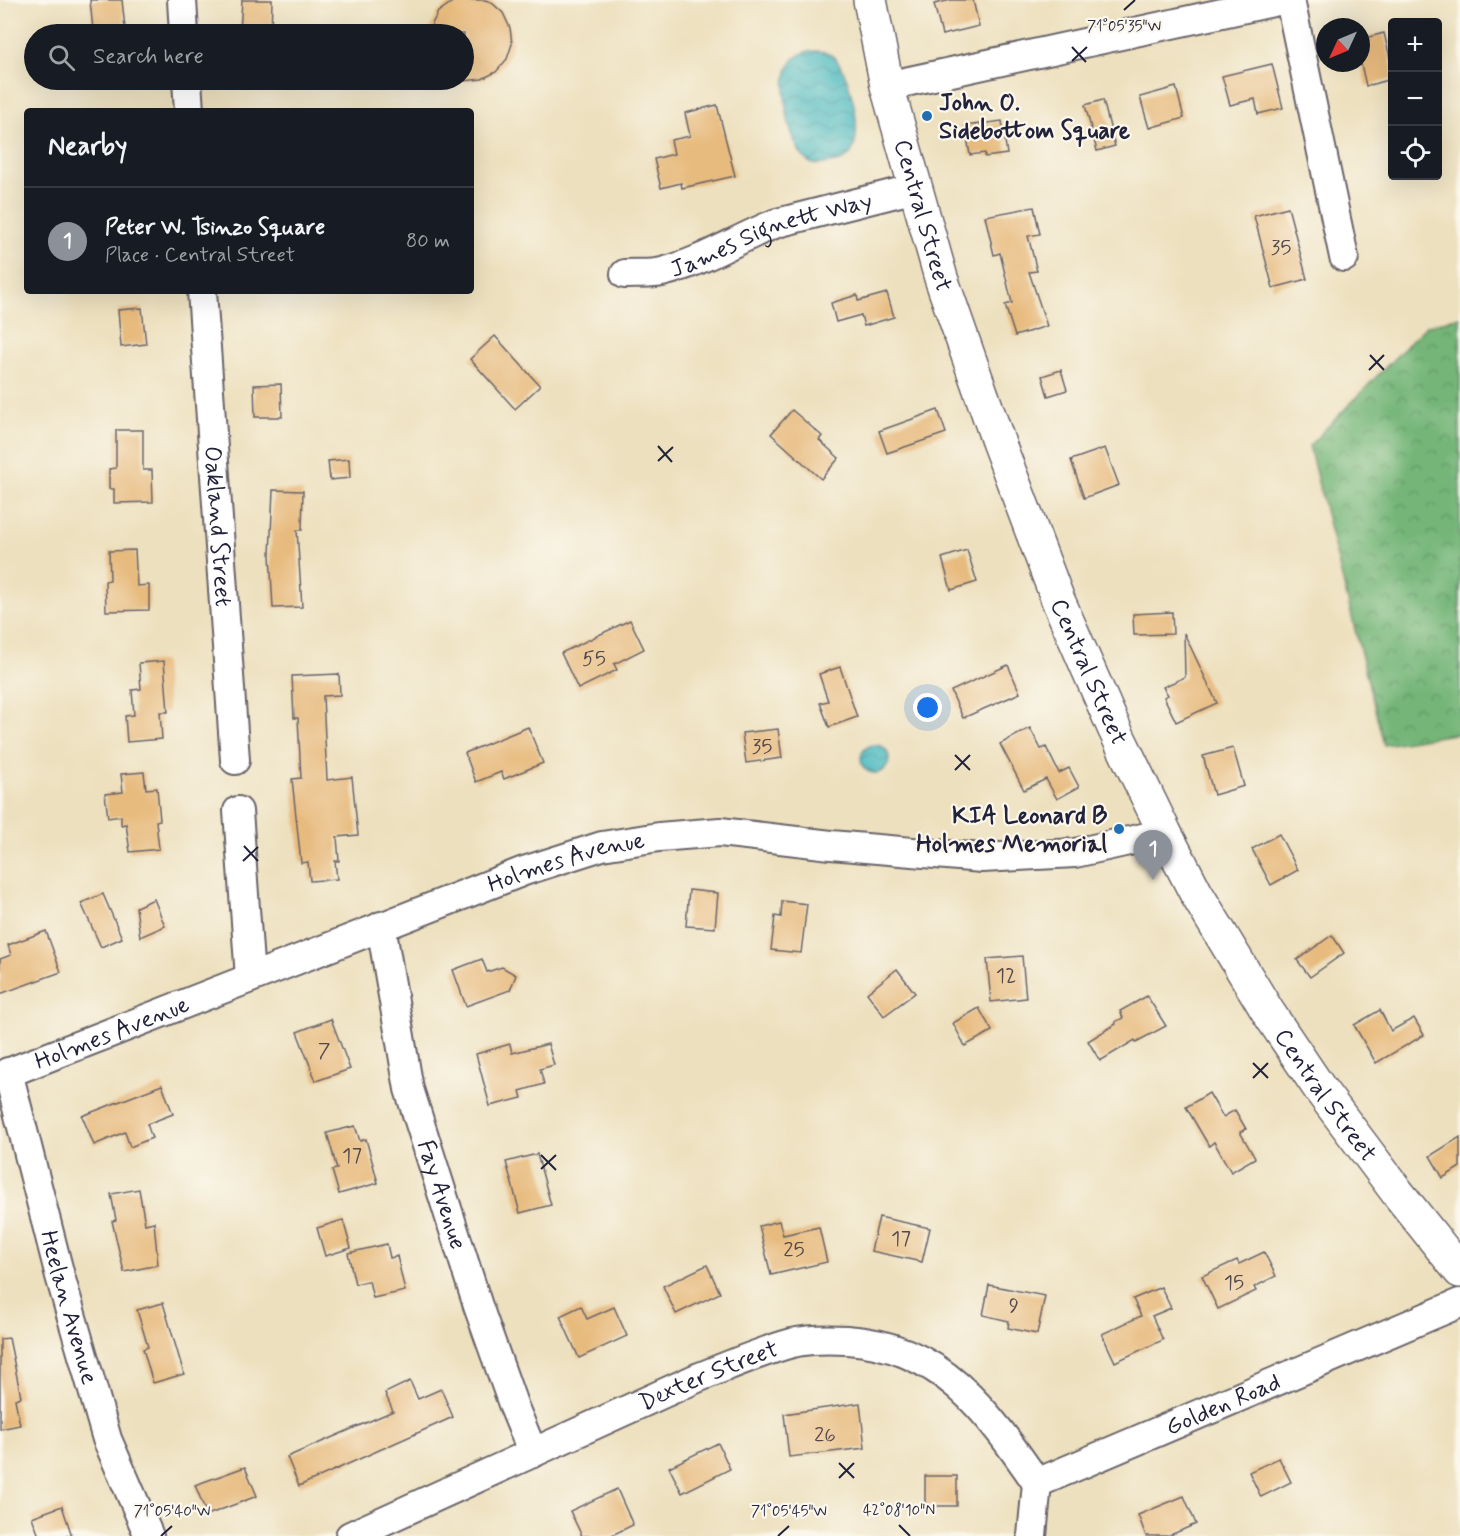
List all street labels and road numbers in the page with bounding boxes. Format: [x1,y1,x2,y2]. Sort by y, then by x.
street label: Central Street [886,136,959,296]
street label: James Signett Way [667,186,876,286]
street label: Oakland Street [196,445,238,608]
street label: Central Street [1042,594,1134,751]
street label: Holmes Avenue [483,825,647,901]
street label: Holmes Avenue [31,989,194,1078]
street label: Central Street [1267,1023,1383,1169]
street label: Fay Avenue [409,1136,473,1253]
street label: Heelan Avenue [32,1227,104,1388]
street label: Dexter Street [635,1334,782,1419]
street label: Golden Road [1161,1367,1286,1443]

